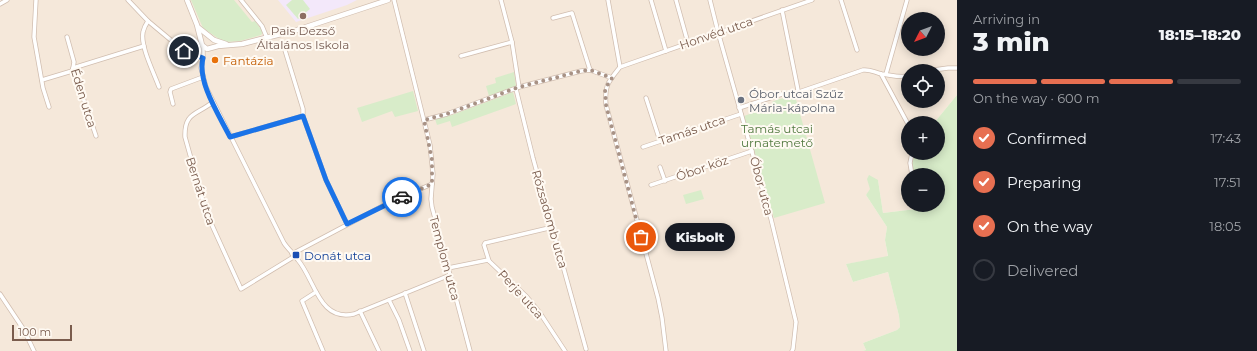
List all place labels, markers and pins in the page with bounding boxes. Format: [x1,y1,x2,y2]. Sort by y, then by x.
marker: Pais Dezső Általános Iskola [298,11,308,21]
place label: Pais Dezső Általános Iskola [257,23,349,52]
pin [167,34,201,68]
place label: Fantázia [223,53,274,68]
marker: Fantázia [210,55,220,65]
place label: Óbor utcai Szűz Mária-kápolna [749,86,843,115]
marker: Óbor utcai Szűz Mária-kápolna [736,95,746,105]
pin [624,220,658,254]
callout: Kisbolt [665,223,735,251]
place label: Donát utca [304,248,371,263]
marker: Donát utca [291,250,301,260]

